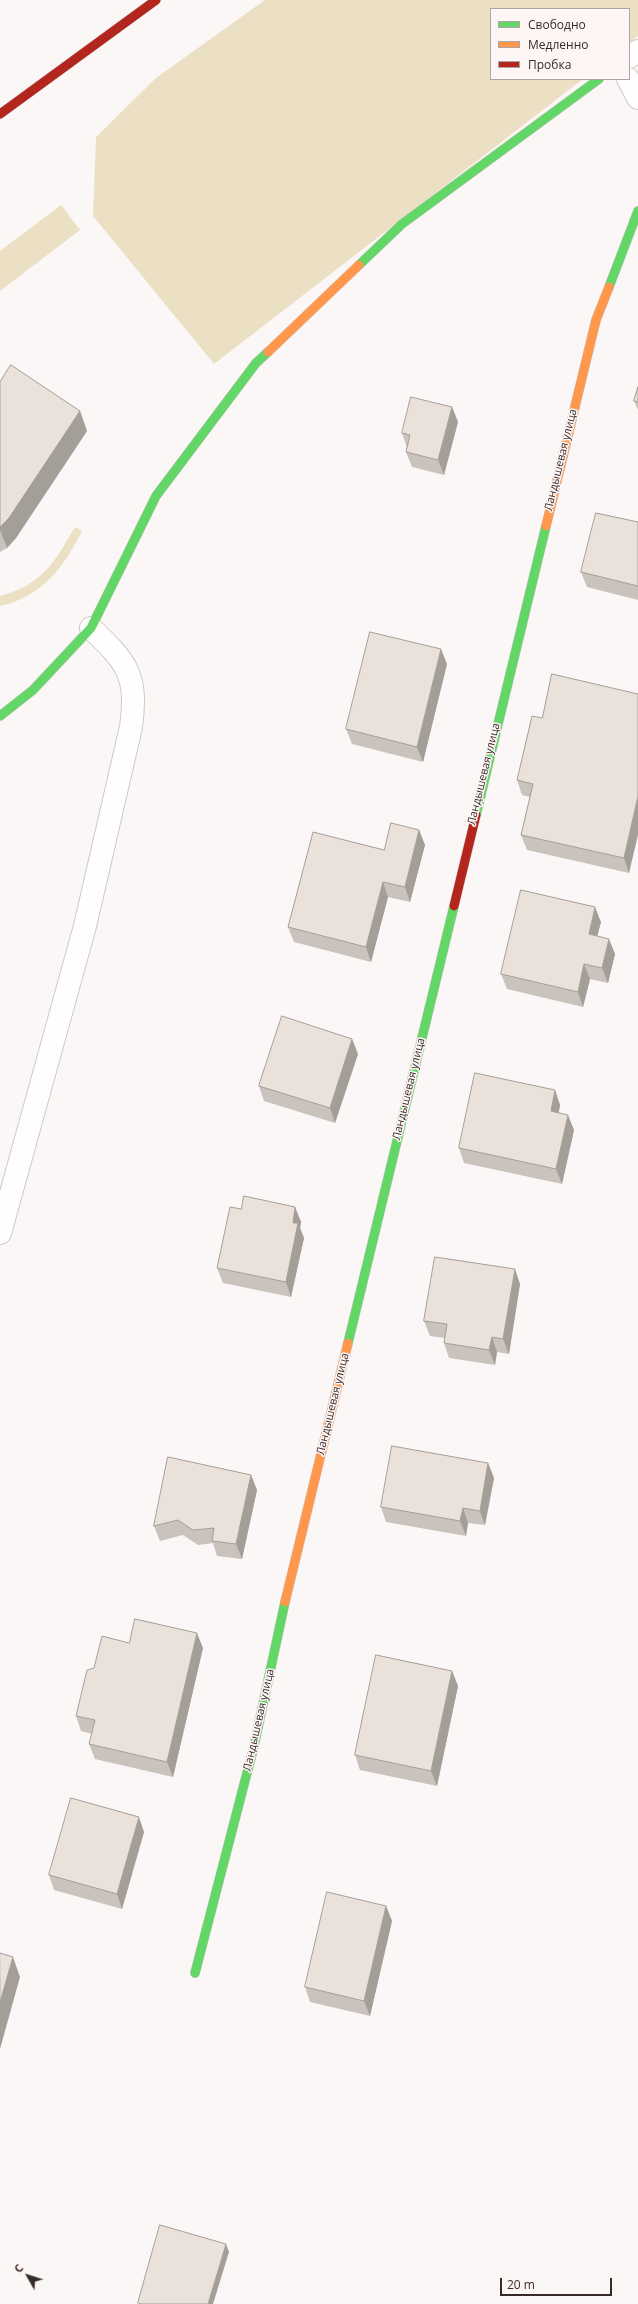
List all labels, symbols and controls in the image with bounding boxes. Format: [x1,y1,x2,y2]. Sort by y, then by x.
legend [490,8,630,80]
text: Свободно [528,16,586,33]
text: Медленно [528,36,588,53]
text: Пробка [528,56,571,73]
street label: Ландышевая улица [542,408,580,512]
street label: Ландышевая улица [465,722,503,826]
street label: Ландышевая улица [390,1037,428,1141]
street label: Ландышевая улица [314,1352,352,1456]
street label: Ландышевая улица [241,1667,277,1773]
north arrow [8,2256,48,2296]
text: С [10,2261,26,2276]
scale bar [502,2270,614,2296]
text: 20 m [507,2276,535,2293]

